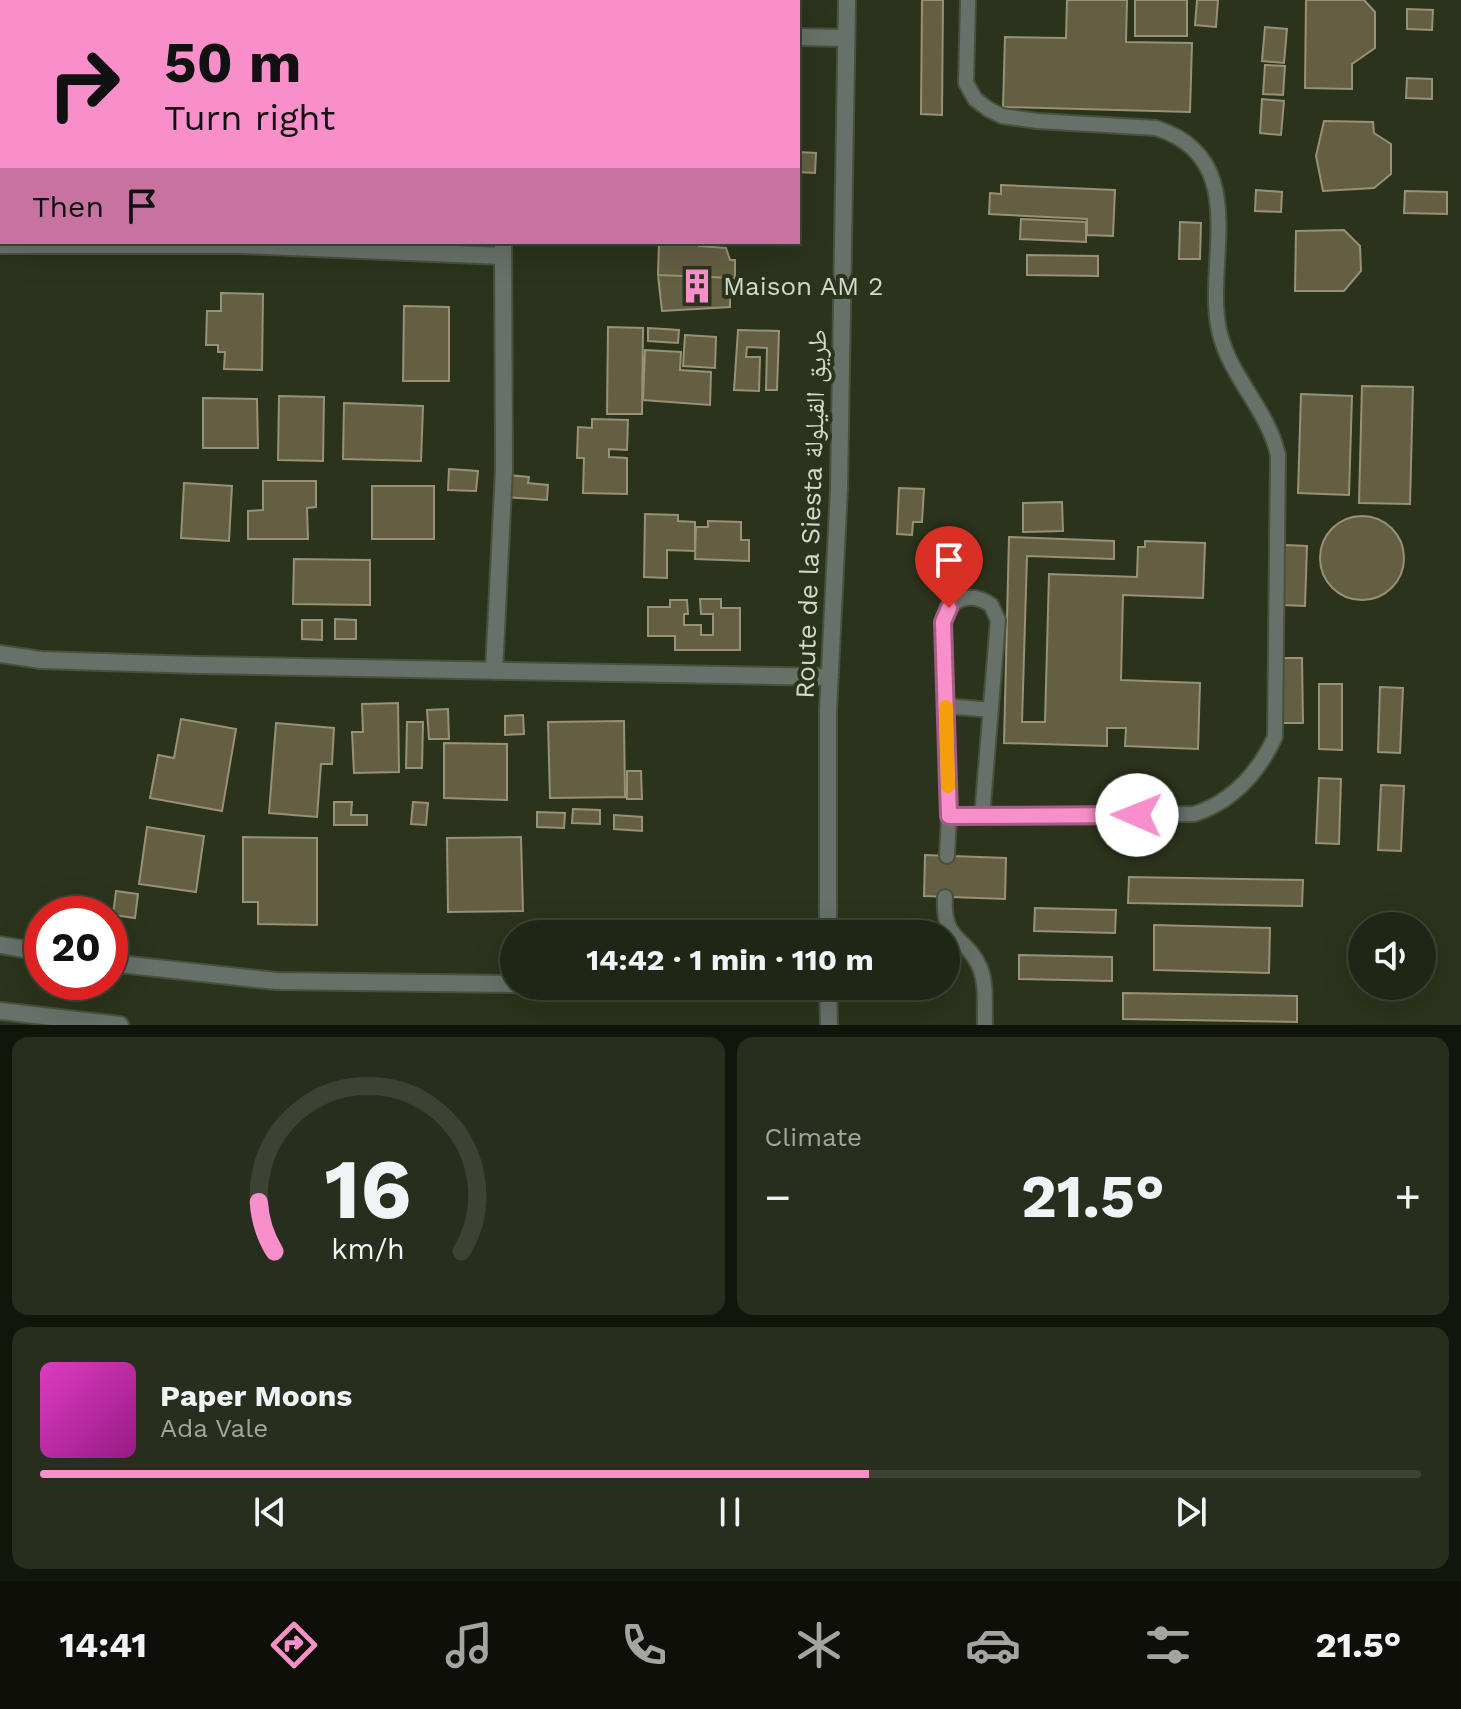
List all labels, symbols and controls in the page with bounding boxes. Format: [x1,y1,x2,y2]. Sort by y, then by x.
text: 50 m [164,30,301,96]
icon: right [32,32,136,136]
text: Turn right [164,97,335,139]
icon: arrive [120,184,164,228]
text: Then [32,189,104,224]
building icon: Maison AM 2 [678,267,716,305]
place label: Maison AM 2 [723,271,883,301]
street label: Route de la Siesta طريق القيلولة [790,329,833,699]
pin [915,526,983,608]
icon: arrive [927,538,971,582]
position arrow [1095,773,1179,857]
speed limit sign: 20 [24,896,128,1000]
map controls [1348,912,1436,1000]
button: sound [1348,912,1436,1000]
text: 14:42 · 1 min · 110 m [586,942,874,977]
text: Climate [765,1122,862,1152]
text: 16 [325,1141,412,1238]
text: 21.5° [1021,1161,1165,1232]
text: − [765,1171,791,1223]
text: + [1394,1171,1421,1223]
text: km/h [331,1232,405,1266]
text: Paper Moons [160,1378,352,1413]
text: Ada Vale [160,1413,268,1443]
icon: previous [248,1490,292,1534]
icon: pause [708,1490,752,1534]
icon: next [1169,1490,1213,1534]
icon: directions [266,1617,322,1673]
icon: music [441,1617,497,1673]
icon: phone [616,1617,672,1673]
icon: climate [791,1617,847,1673]
icon: car [965,1617,1021,1673]
icon: filters [1140,1617,1196,1673]
text: 14:41 [59,1624,147,1666]
text: 21.5° [1315,1624,1401,1666]

